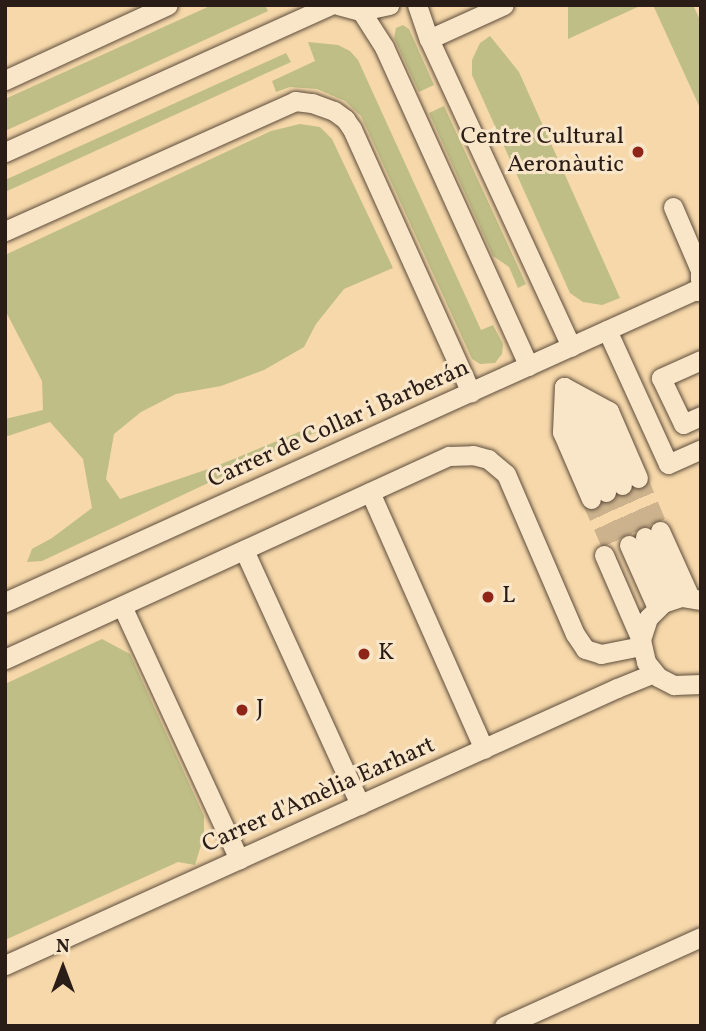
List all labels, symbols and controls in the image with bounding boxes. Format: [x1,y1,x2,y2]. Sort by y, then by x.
place label: Centre Cultural Aeronàutic [460,124,624,180]
marker: Centre Cultural Aeronàutic [630,144,646,160]
street label: Carrer de Collar i Barberán [204,354,474,496]
place label: L [502,583,515,611]
marker: L [480,589,496,605]
place label: K [378,640,394,668]
marker: K [356,646,372,662]
place label: J [256,696,264,724]
marker: J [234,702,250,718]
street label: Carrer d'Amèlia Earhart [198,732,440,860]
north arrow [28,933,98,1003]
text: N [56,934,70,960]

